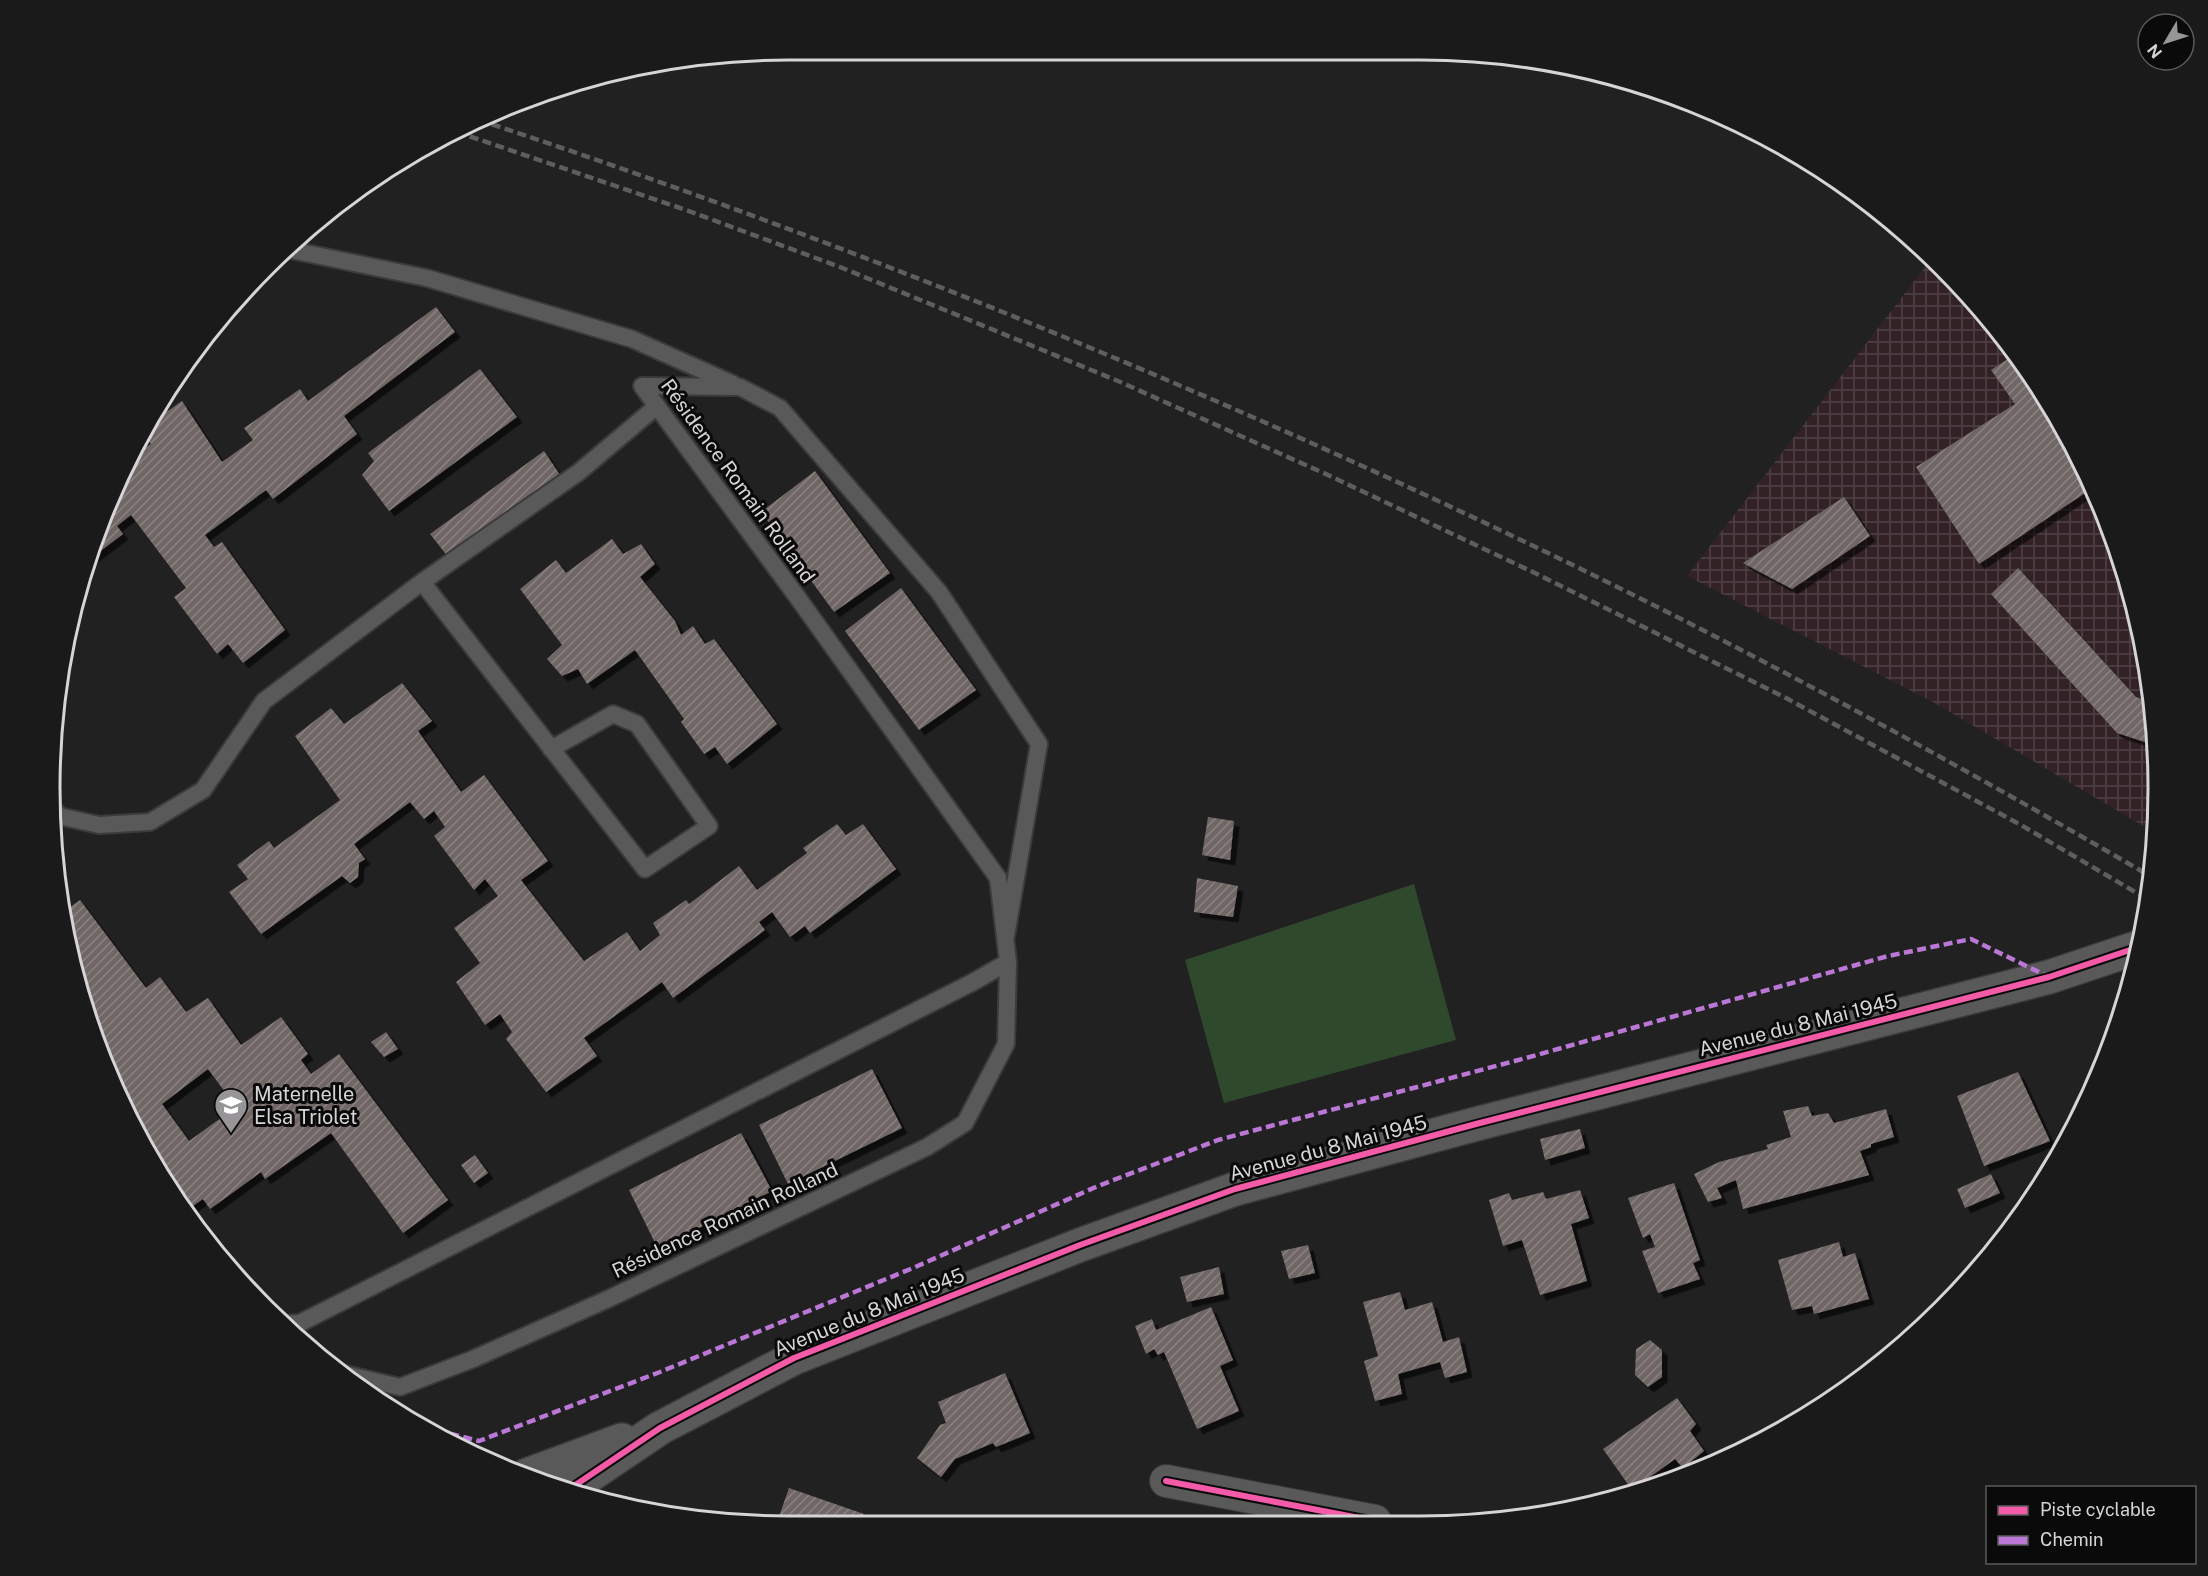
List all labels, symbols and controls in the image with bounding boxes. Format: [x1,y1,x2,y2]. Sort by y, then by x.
north arrow [2136,12,2196,72]
text: N [2143,40,2166,62]
street label: Résidence Romain Rolland [656,374,820,588]
street label: Avenue du 8 Mai 1945 [1696,989,1900,1061]
place label: Maternelle Elsa Triolet [254,1082,357,1129]
school or university icon: Maternelle Elsa Triolet [213,1087,249,1134]
street label: Avenue du 8 Mai 1945 [1227,1110,1429,1186]
street label: Résidence Romain Rolland [608,1157,842,1283]
street label: Avenue du 8 Mai 1945 [770,1263,968,1361]
legend [1986,1486,2196,1564]
text: Piste cyclable [2040,1499,2156,1520]
text: Chemin [2040,1529,2104,1550]

